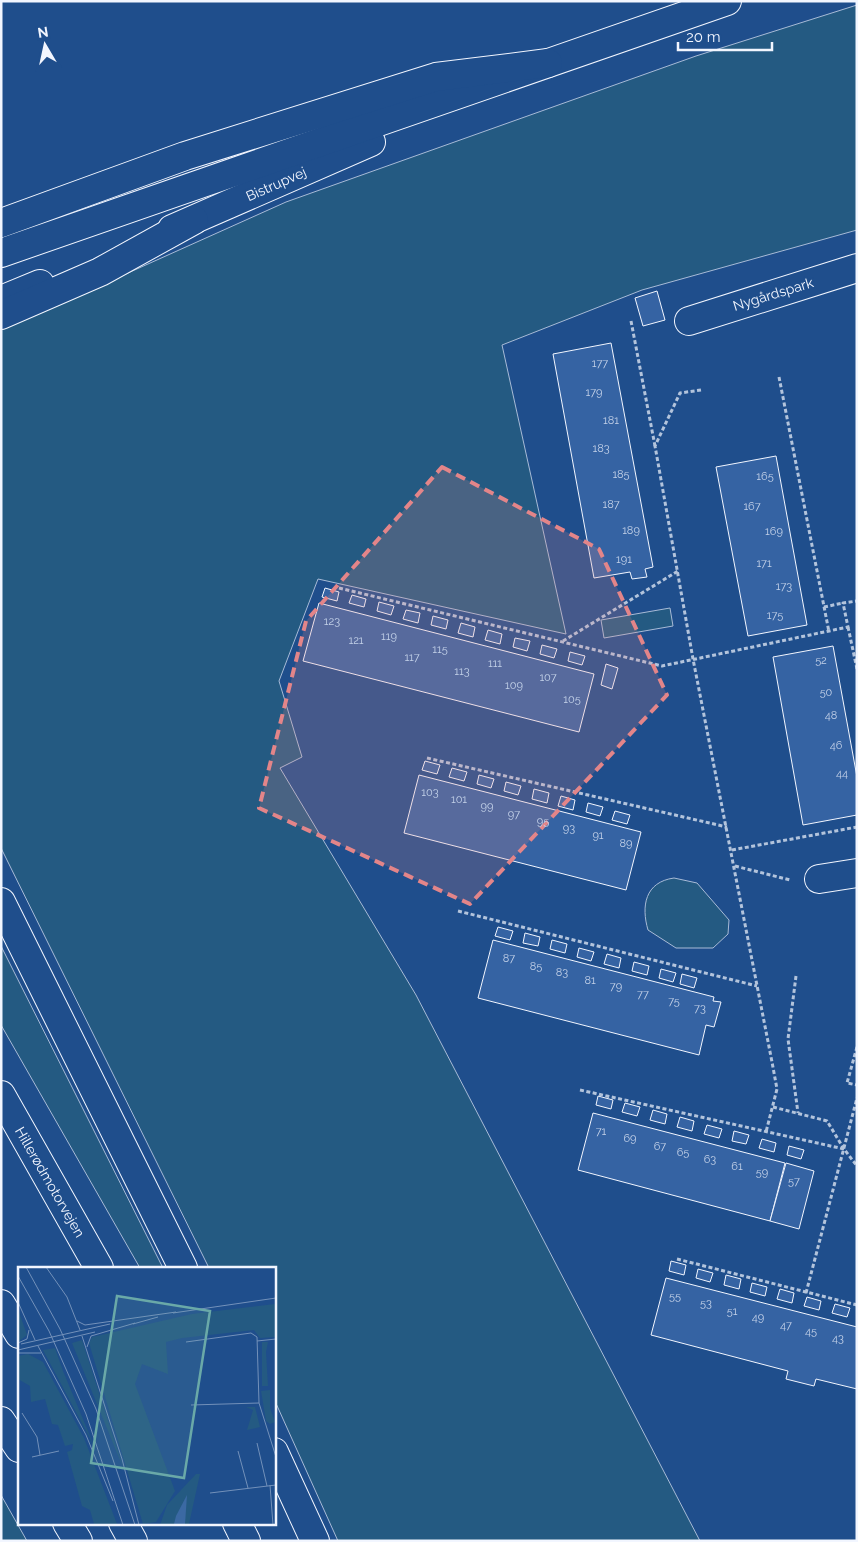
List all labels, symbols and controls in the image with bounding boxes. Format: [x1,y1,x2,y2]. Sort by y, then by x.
north arrow [20,20,70,70]
scale bar [678,20,772,52]
text: N [36,23,49,41]
text: 20 m [686,28,721,46]
street label: Bistrupvej [243,164,309,204]
street label: Nygårdspark [731,274,816,314]
house number: 177 [592,357,608,370]
house number: 179 [586,386,602,399]
house number: 181 [603,414,619,427]
house number: 183 [592,442,610,455]
house number: 185 [612,468,630,481]
house number: 165 [756,470,774,483]
house number: 187 [602,498,620,511]
house number: 167 [743,500,761,513]
house number: 189 [622,524,640,537]
house number: 169 [765,525,783,538]
house number: 191 [616,553,632,566]
house number: 171 [756,557,772,570]
house number: 173 [776,580,792,593]
house number: 175 [767,609,783,622]
house number: 123 [324,615,340,628]
house number: 119 [381,630,397,643]
house number: 121 [348,634,364,647]
house number: 115 [432,643,448,656]
house number: 117 [404,651,420,664]
house number: 52 [815,654,827,667]
house number: 111 [488,657,502,670]
house number: 113 [454,665,470,678]
house number: 107 [539,671,557,684]
house number: 109 [505,679,523,692]
house number: 50 [820,686,833,699]
house number: 105 [563,693,581,706]
house number: 48 [825,709,837,722]
house number: 46 [830,739,843,752]
house number: 44 [836,767,848,780]
house number: 103 [421,786,439,799]
house number: 101 [451,793,467,806]
house number: 99 [481,800,493,813]
house number: 97 [508,808,520,821]
house number: 95 [537,815,549,828]
house number: 93 [563,822,575,835]
house number: 91 [592,829,604,842]
house number: 89 [620,837,632,850]
house number: 87 [503,952,515,965]
house number: 85 [530,960,542,973]
house number: 83 [556,966,568,979]
house number: 81 [584,974,596,987]
house number: 79 [610,980,622,993]
house number: 77 [637,988,649,1001]
house number: 75 [668,995,680,1008]
house number: 73 [694,1002,706,1015]
street label: Hillerødmotorvejen [12,1124,88,1240]
house number: 71 [596,1125,607,1138]
house number: 69 [623,1132,637,1145]
house number: 67 [654,1140,666,1153]
house number: 65 [677,1146,689,1159]
house number: 63 [704,1153,716,1166]
house number: 61 [731,1160,743,1173]
house number: 59 [756,1166,768,1179]
house number: 57 [788,1175,800,1188]
inset map [18,1267,275,1524]
house number: 55 [669,1290,681,1303]
house number: 53 [700,1297,712,1310]
house number: 51 [727,1305,738,1318]
house number: 49 [752,1311,764,1324]
house number: 47 [780,1319,792,1332]
house number: 45 [805,1325,817,1338]
house number: 43 [832,1332,844,1345]

